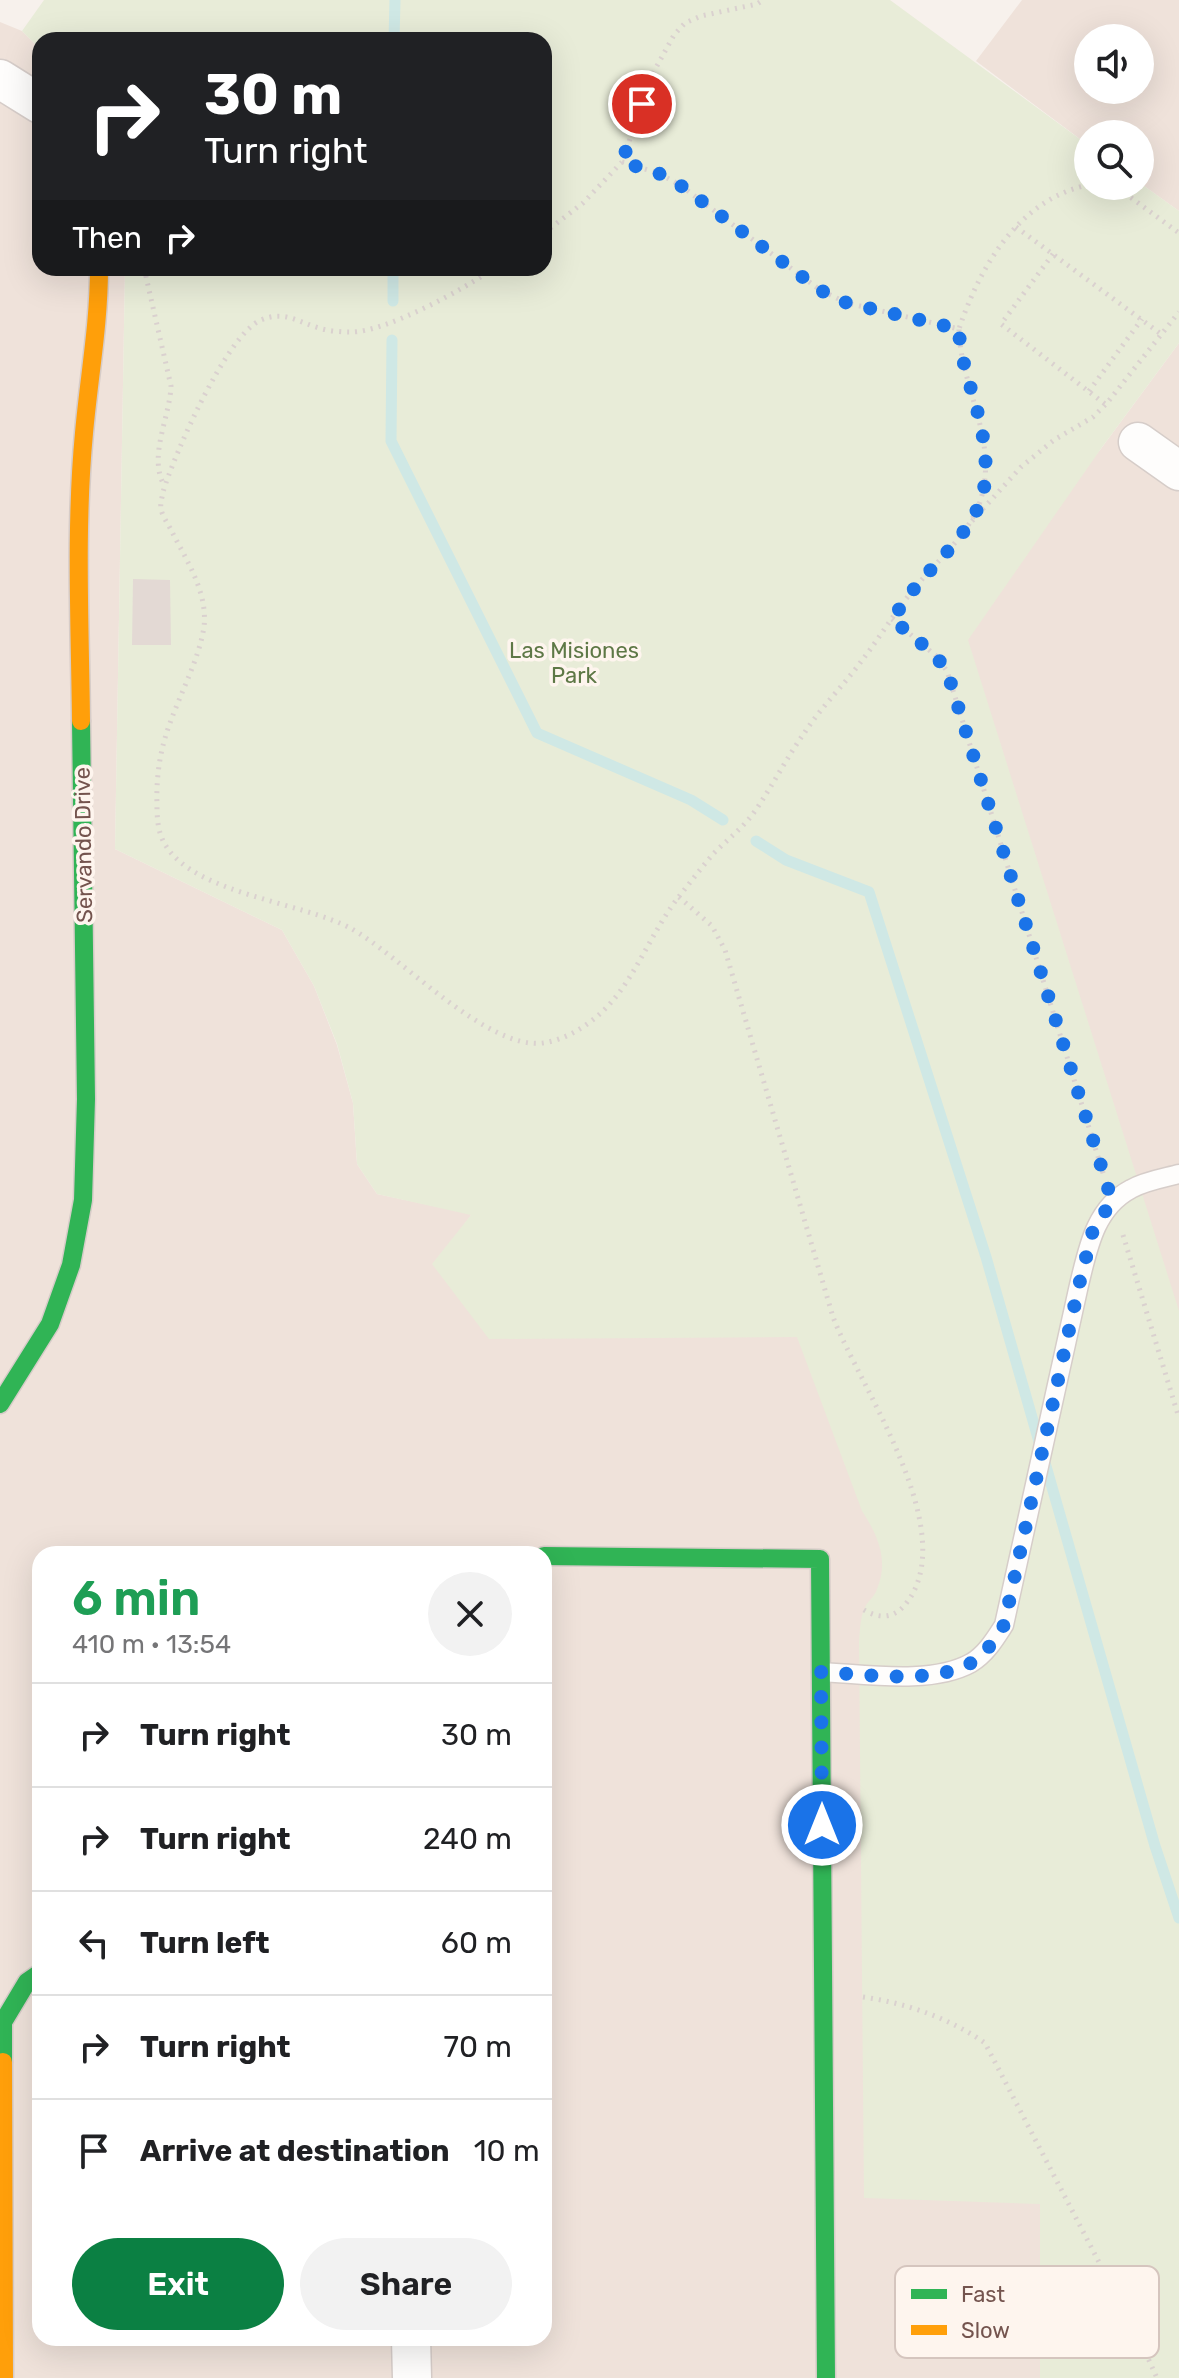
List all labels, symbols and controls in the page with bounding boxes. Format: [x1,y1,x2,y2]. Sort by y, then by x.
map controls [1074,24,1154,200]
button: sound [1074,24,1154,104]
text: 30 m [204,62,342,128]
icon: right [72,64,176,168]
pin [608,70,676,138]
icon: arrive [620,82,664,126]
button: search [1074,120,1154,200]
text: Turn right [204,129,368,172]
icon: right [158,216,202,260]
text: Then [72,220,142,256]
park label: Las Misiones Park [509,637,639,689]
street label: Servando Drive [69,767,98,923]
text: 6 min [72,1570,200,1627]
button: close [428,1572,512,1656]
text: 410 m · 13:54 [72,1629,231,1660]
icon: right [72,1713,116,1757]
text: Turn right [140,1717,291,1753]
text: 30 m [441,1717,512,1753]
position arrow [780,1783,864,1867]
icon: right [72,1817,116,1861]
text: Turn right [140,1821,291,1857]
text: 240 m [423,1821,512,1857]
icon: left [72,1921,116,1965]
text: Turn left [140,1925,270,1961]
text: 60 m [441,1925,512,1961]
icon: right [72,2025,116,2069]
text: Turn right [140,2029,291,2065]
text: 70 m [444,2029,512,2065]
icon: arrive [72,2129,116,2173]
text: Arrive at destination [140,2133,450,2169]
text: 10 m [474,2133,540,2169]
button: Exit [72,2238,284,2330]
button: Share [300,2238,512,2330]
legend [895,2266,1159,2358]
text: Fast [961,2281,1006,2308]
text: Slow [961,2317,1010,2344]

